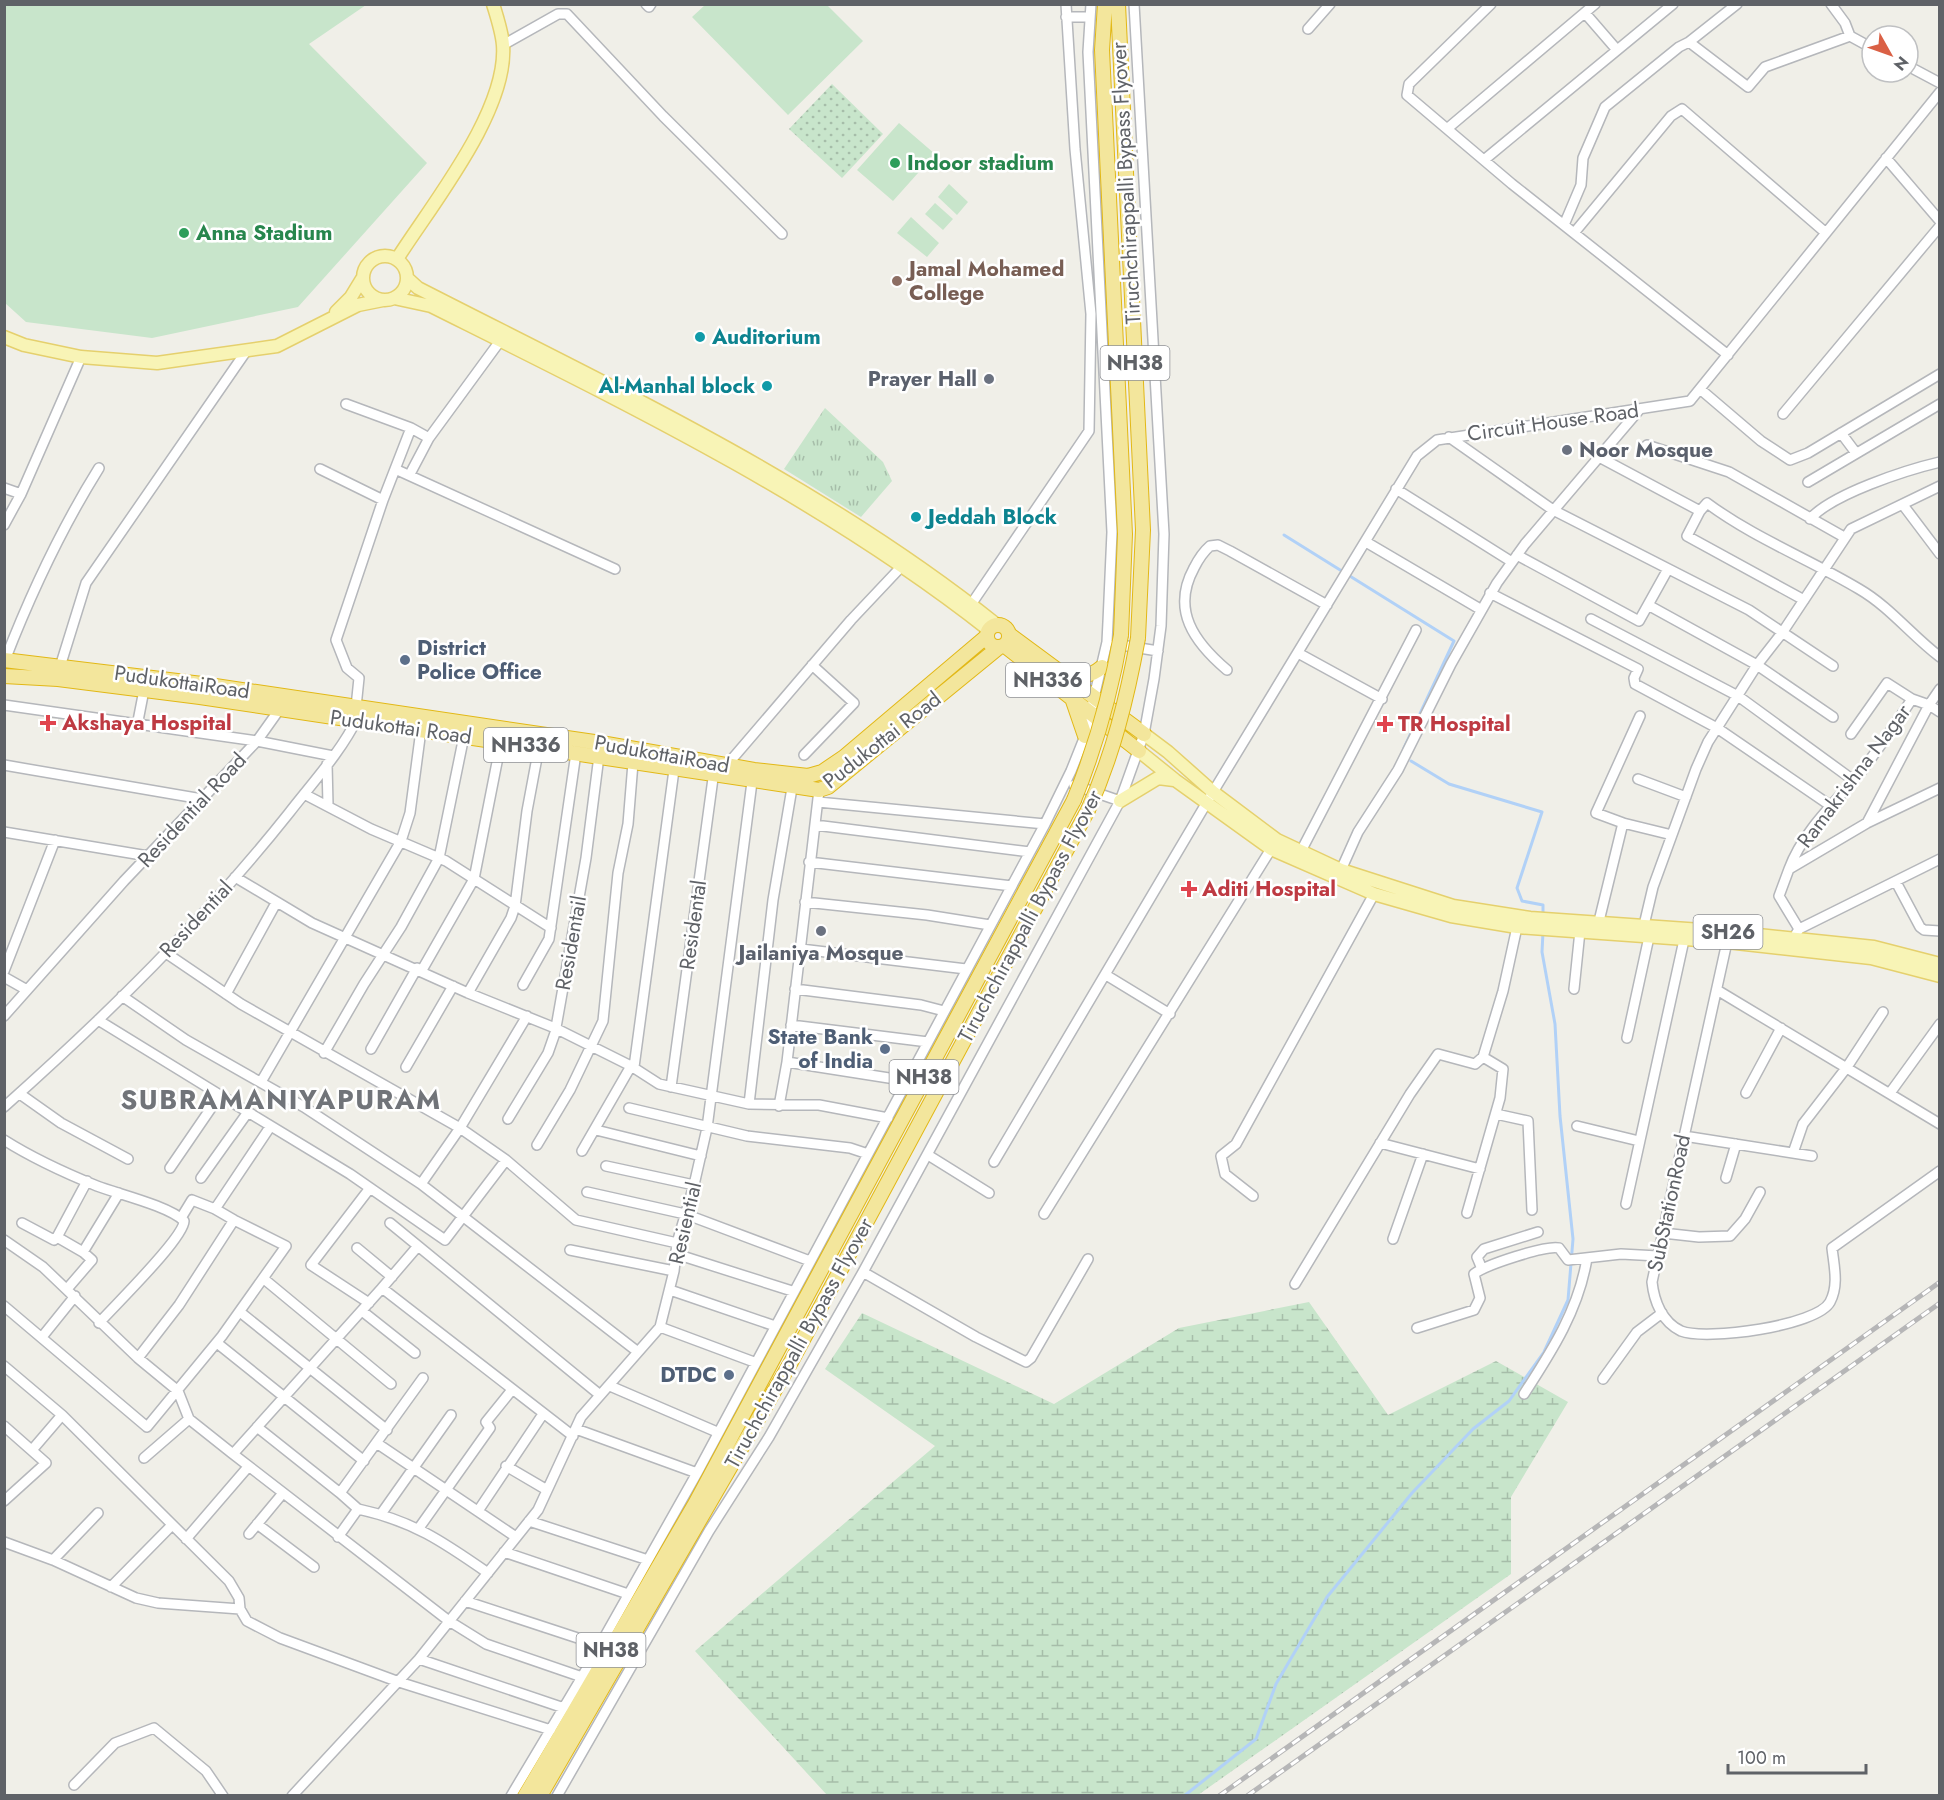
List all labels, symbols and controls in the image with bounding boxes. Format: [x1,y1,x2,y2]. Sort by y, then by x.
north arrow [1860,24,1920,84]
street label: Tiruchchirappalli Bypass Flyover [1104,40,1148,325]
text: N [1888,51,1914,76]
place label: Indoor stadium [907,148,1054,178]
marker: Indoor stadium [888,156,902,170]
place label: Anna Stadium [195,218,332,248]
marker: Anna Stadium [177,226,191,240]
place label: Jamal Mohamed College [905,254,1064,308]
marker: Jamal Mohamed College [890,274,904,288]
place label: Auditorium [711,322,821,352]
marker: Auditorium [693,330,707,344]
road number: NH38 [1100,346,1170,380]
place label: Prayer Hall [868,364,977,394]
place label: Al-Manhal block [597,371,755,401]
marker: Prayer Hall [982,372,996,386]
marker: Al-Manhal block [760,379,774,393]
street label: Circuit House Road [1465,395,1641,449]
place label: Noor Mosque [1579,435,1713,465]
marker: Noor Mosque [1560,443,1574,457]
place label: Jeddah Block [924,502,1057,532]
marker: Jeddah Block [909,510,923,524]
place label: District Police Office [417,633,542,687]
marker: District Police Office [398,653,412,667]
street label: PudukottaiRoad [112,658,252,706]
road number: NH336 [1006,663,1090,697]
street label: Pudukottai Road [817,684,947,796]
street label: Ramakrishna Nagar [1790,697,1918,854]
street label: Pudukottai Road [328,702,474,752]
place label: Akshaya Hospital [61,708,232,738]
place label: TR Hospital [1398,709,1511,739]
marker: Akshaya Hospital [39,714,57,732]
marker: TR Hospital [1376,715,1394,733]
street label: PudukottaiRoad [592,727,732,781]
road number: NH336 [484,728,568,762]
street label: Residential Road [131,746,253,874]
street label: Tiruchchirappalli Bypass Flyover [950,784,1110,1048]
street label: Residential [152,874,240,964]
place label: Aditi Hospital [1201,874,1336,904]
street label: Residental [672,878,714,972]
marker: Aditi Hospital [1180,880,1198,898]
street label: Residentail [548,893,594,993]
road number: SH26 [1694,915,1762,949]
marker: Jailaniya Mosque [814,924,828,938]
place label: Jailaniya Mosque [734,938,904,968]
place label: State Bank of India [767,1022,873,1076]
marker: State Bank of India [878,1042,892,1056]
road number: NH38 [890,1060,958,1094]
district label: SUBRAMANIYAPURAM [120,1080,442,1119]
street label: SubStationRoad [1640,1132,1698,1274]
street label: Resiential [661,1179,709,1267]
street label: Tiruchchirappalli Bypass Flyover [717,1212,881,1474]
place label: DTDC [660,1360,717,1390]
marker: DTDC [722,1368,736,1382]
road number: NH38 [576,1633,646,1667]
scale bar [1728,1737,1866,1775]
text: 100 m [1737,1745,1786,1771]

